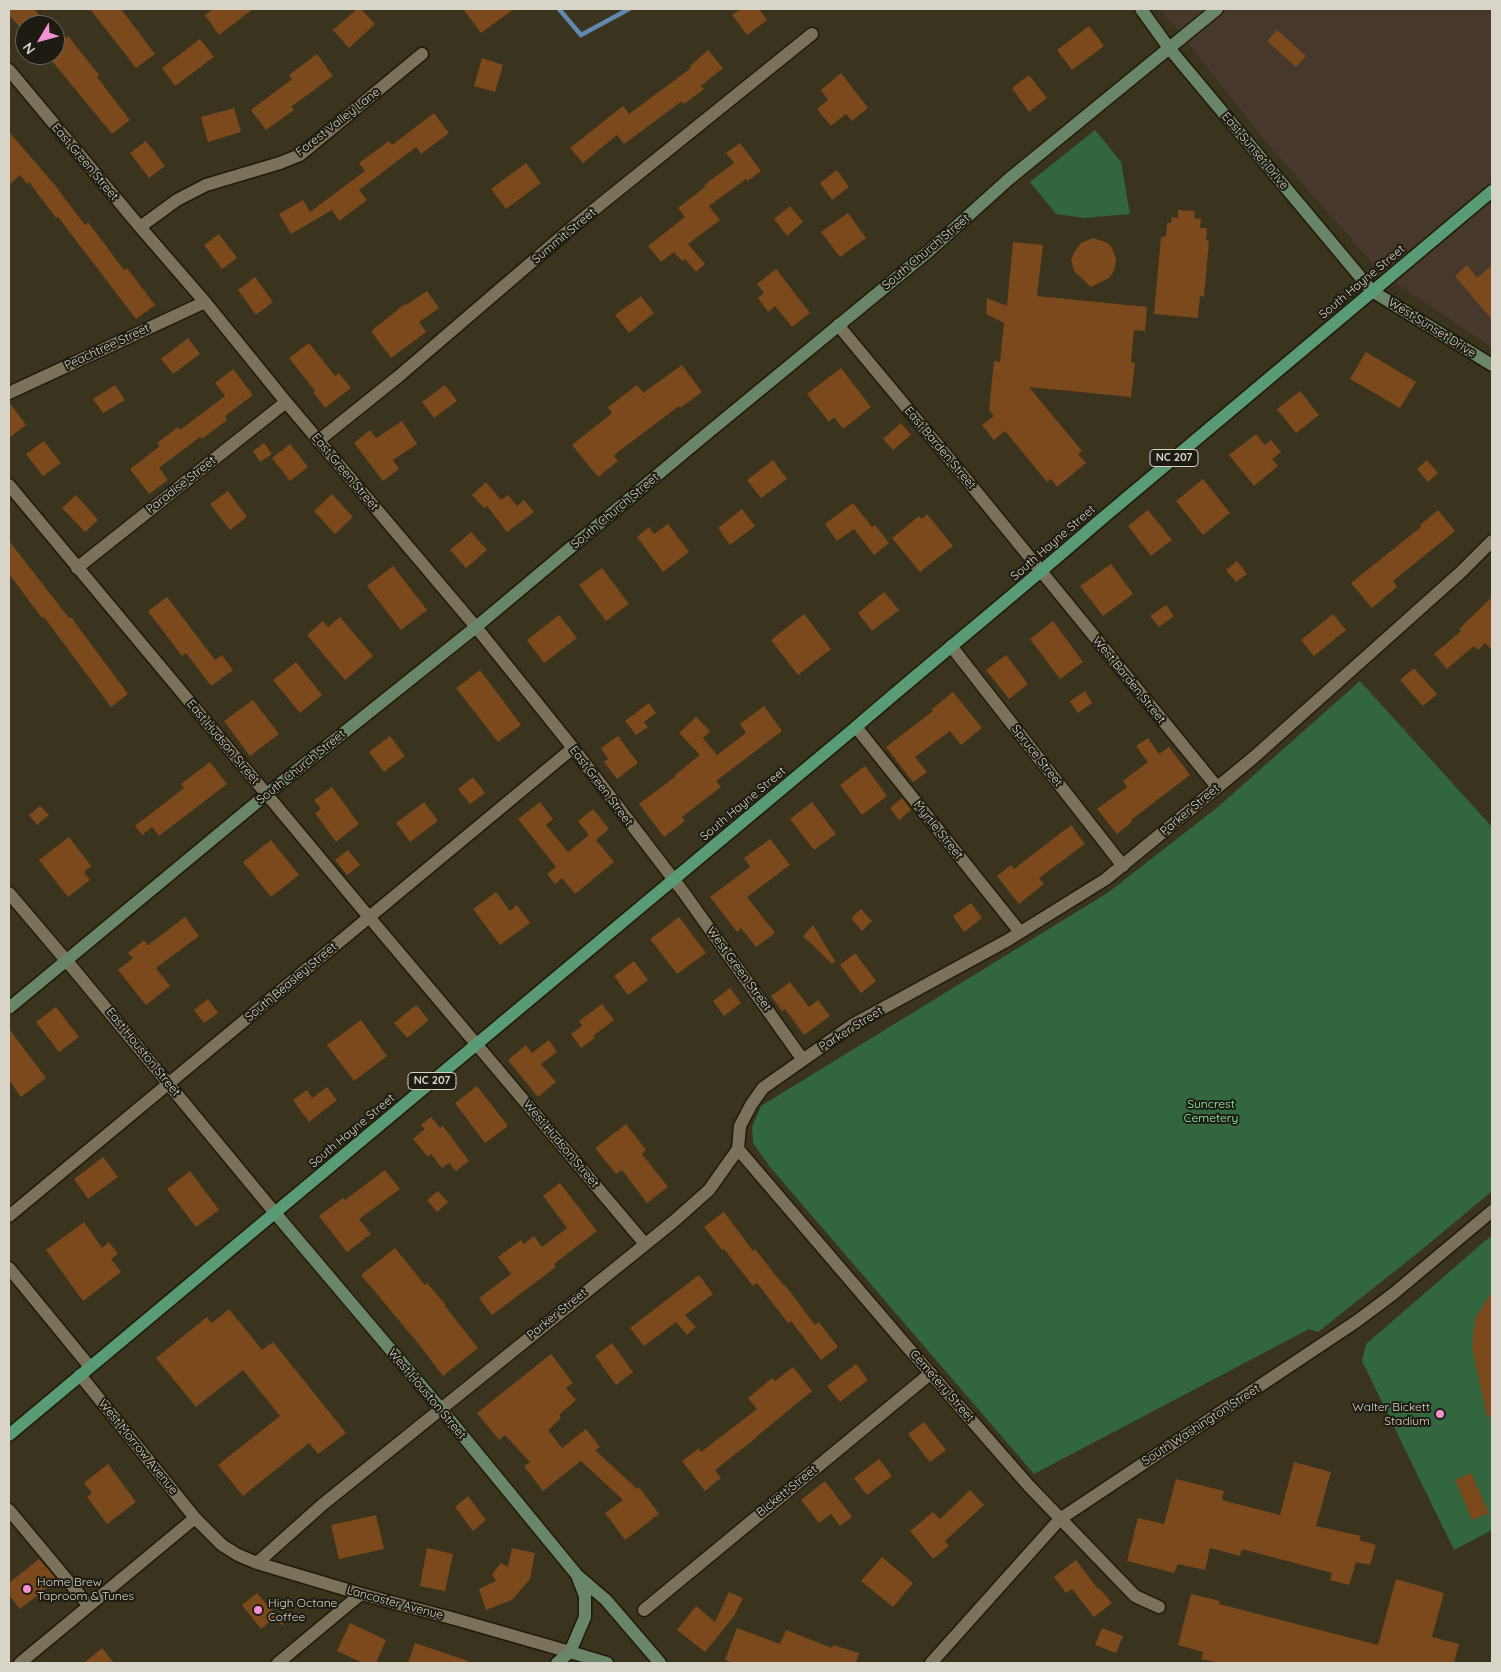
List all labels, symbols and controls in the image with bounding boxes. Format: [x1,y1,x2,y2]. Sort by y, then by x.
north arrow [15,15,65,65]
text: N [19,39,39,58]
street label: Forest Valley Lane [293,85,383,159]
street label: East Sunset Drive [1219,110,1291,192]
street label: East Green Street [49,120,121,204]
street label: Summit Street [529,205,599,267]
street label: South Church Street [879,211,973,293]
street label: South Hayne Street [1316,242,1408,322]
street label: West Sunset Drive [1386,295,1478,361]
street label: Peachtree Street [62,321,152,373]
street label: East Barden Street [901,404,979,492]
street label: East Green Street [309,430,381,514]
road number: NC 207 [1150,449,1198,466]
street label: Paradise Street [143,453,219,517]
street label: South Church Street [568,470,662,552]
street label: South Hayne Street [1008,502,1098,584]
street label: West Barden Street [1090,634,1168,726]
street label: East Hudson Street [184,697,262,787]
street label: Spruce Street [1008,722,1066,790]
street label: South Church Street [254,727,348,807]
street label: East Green Street [566,743,636,829]
street label: South Hayne Street [697,764,789,844]
street label: Parker Street [1158,781,1222,839]
street label: Myrtle Street [910,798,966,862]
street label: West Green Street [704,924,774,1014]
street label: South Beasley Street [242,940,340,1024]
street label: Parker Street [816,1004,886,1054]
street label: East Houston Street [103,1005,183,1099]
road number: NC 207 [408,1072,456,1090]
street label: South Hayne Street [306,1091,398,1171]
street label: West Hudson Street [520,1097,602,1191]
park label: Suncrest Cemetery [1184,1097,1238,1125]
street label: Parker Street [524,1286,590,1342]
street label: West Houston Street [385,1346,469,1442]
street label: Cemetery Street [907,1347,977,1425]
street label: South Washington Street [1139,1382,1263,1468]
street label: West Morrow Avenue [95,1397,181,1497]
place label: Walter Bickett Stadium [1352,1400,1430,1428]
marker: Walter Bickett Stadium [1434,1408,1446,1420]
street label: Bickett Street [754,1462,820,1520]
place label: Home Brew Taproom & Tunes [37,1575,134,1603]
marker: Home Brew Taproom & Tunes [21,1583,33,1595]
street label: Lancaster Avenue [345,1583,445,1623]
place label: High Octane Coffee [268,1596,337,1624]
marker: High Octane Coffee [252,1604,264,1616]

